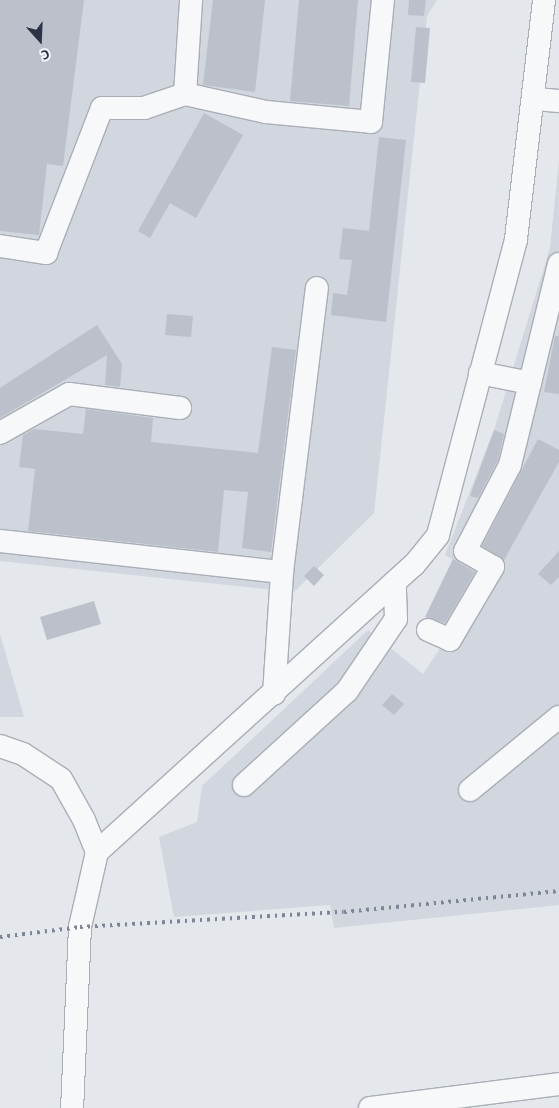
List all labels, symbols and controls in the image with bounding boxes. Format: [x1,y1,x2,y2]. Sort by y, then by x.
north arrow [15,15,65,65]
text: С [39,46,51,62]

